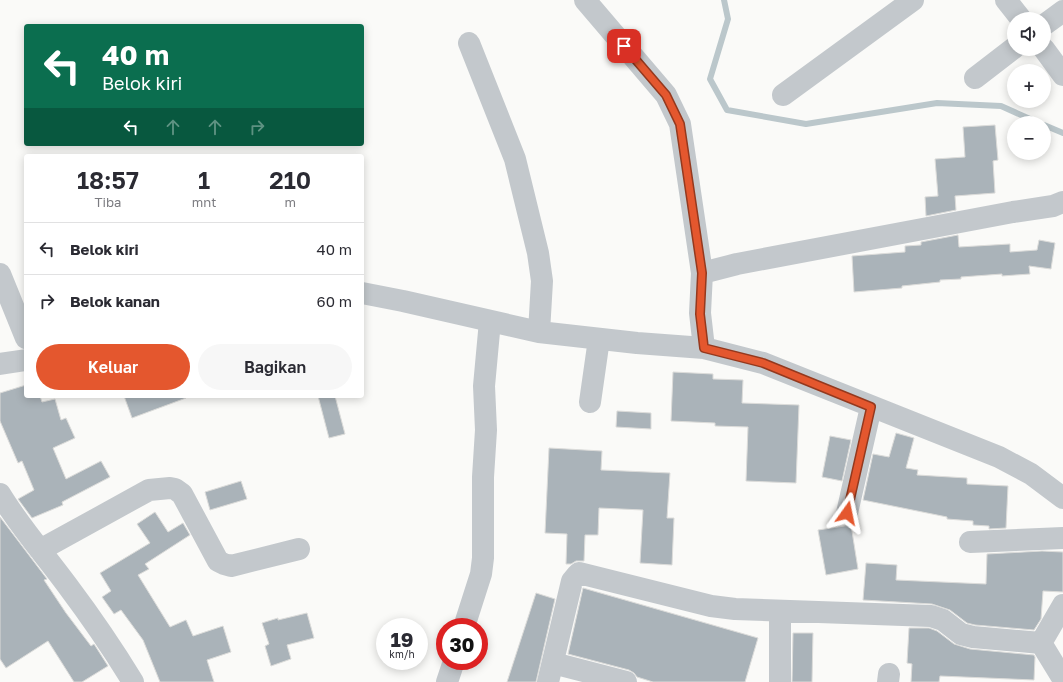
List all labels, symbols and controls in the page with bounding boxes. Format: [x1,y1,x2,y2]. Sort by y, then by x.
map controls [1007,12,1051,160]
button: sound [1007,12,1051,56]
pin [607,29,641,63]
icon: arrive [613,35,635,57]
text: 40 m [102,38,169,71]
icon: left [36,40,88,92]
button: + [1007,64,1051,108]
text: Belok kiri [102,72,182,94]
icon: left [120,116,142,138]
icon: ahead [162,116,184,138]
icon: ahead [204,116,226,138]
icon: right [246,116,268,138]
button: − [1007,116,1051,160]
text: 18:57 [77,165,139,194]
text: 1 [198,165,210,194]
text: 210 [269,165,311,194]
text: Tiba [94,194,121,210]
text: mnt [192,194,216,210]
text: m [284,194,296,210]
icon: left [36,238,58,260]
text: Belok kiri [70,240,139,258]
text: 40 m [317,240,352,258]
icon: right [36,290,58,312]
text: Belok kanan [70,292,160,310]
text: 60 m [317,292,352,310]
button: Keluar [36,344,190,390]
button: Bagikan [198,344,352,390]
position arrow [826,492,868,534]
speed limit sign: 30 [436,618,488,670]
text: 19 [390,627,413,651]
text: km/h [389,648,415,660]

